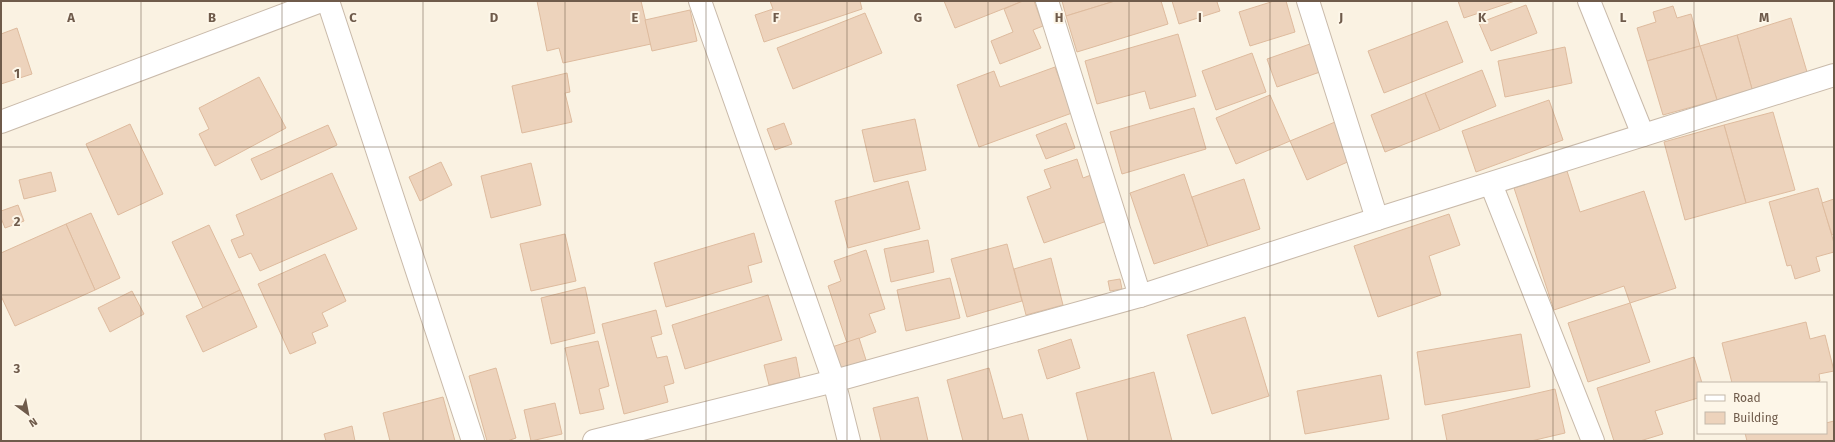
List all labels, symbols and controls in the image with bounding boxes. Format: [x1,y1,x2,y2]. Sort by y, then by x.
text: A [66,10,75,25]
text: B [208,10,216,25]
text: C [349,10,357,25]
text: D [490,10,499,25]
text: E [632,10,639,25]
text: F [773,10,780,25]
text: G [914,10,922,25]
text: H [1055,10,1063,25]
text: I [1198,10,1202,25]
text: J [1338,10,1343,25]
text: K [1478,10,1487,25]
text: L [1620,10,1627,25]
text: M [1759,10,1769,25]
text: 1 [14,66,20,81]
text: 2 [14,214,21,229]
text: 3 [13,361,21,376]
legend [1697,382,1827,434]
text: Road [1733,391,1761,405]
north arrow [8,394,48,434]
text: Building [1733,411,1779,425]
text: N [26,415,40,430]

